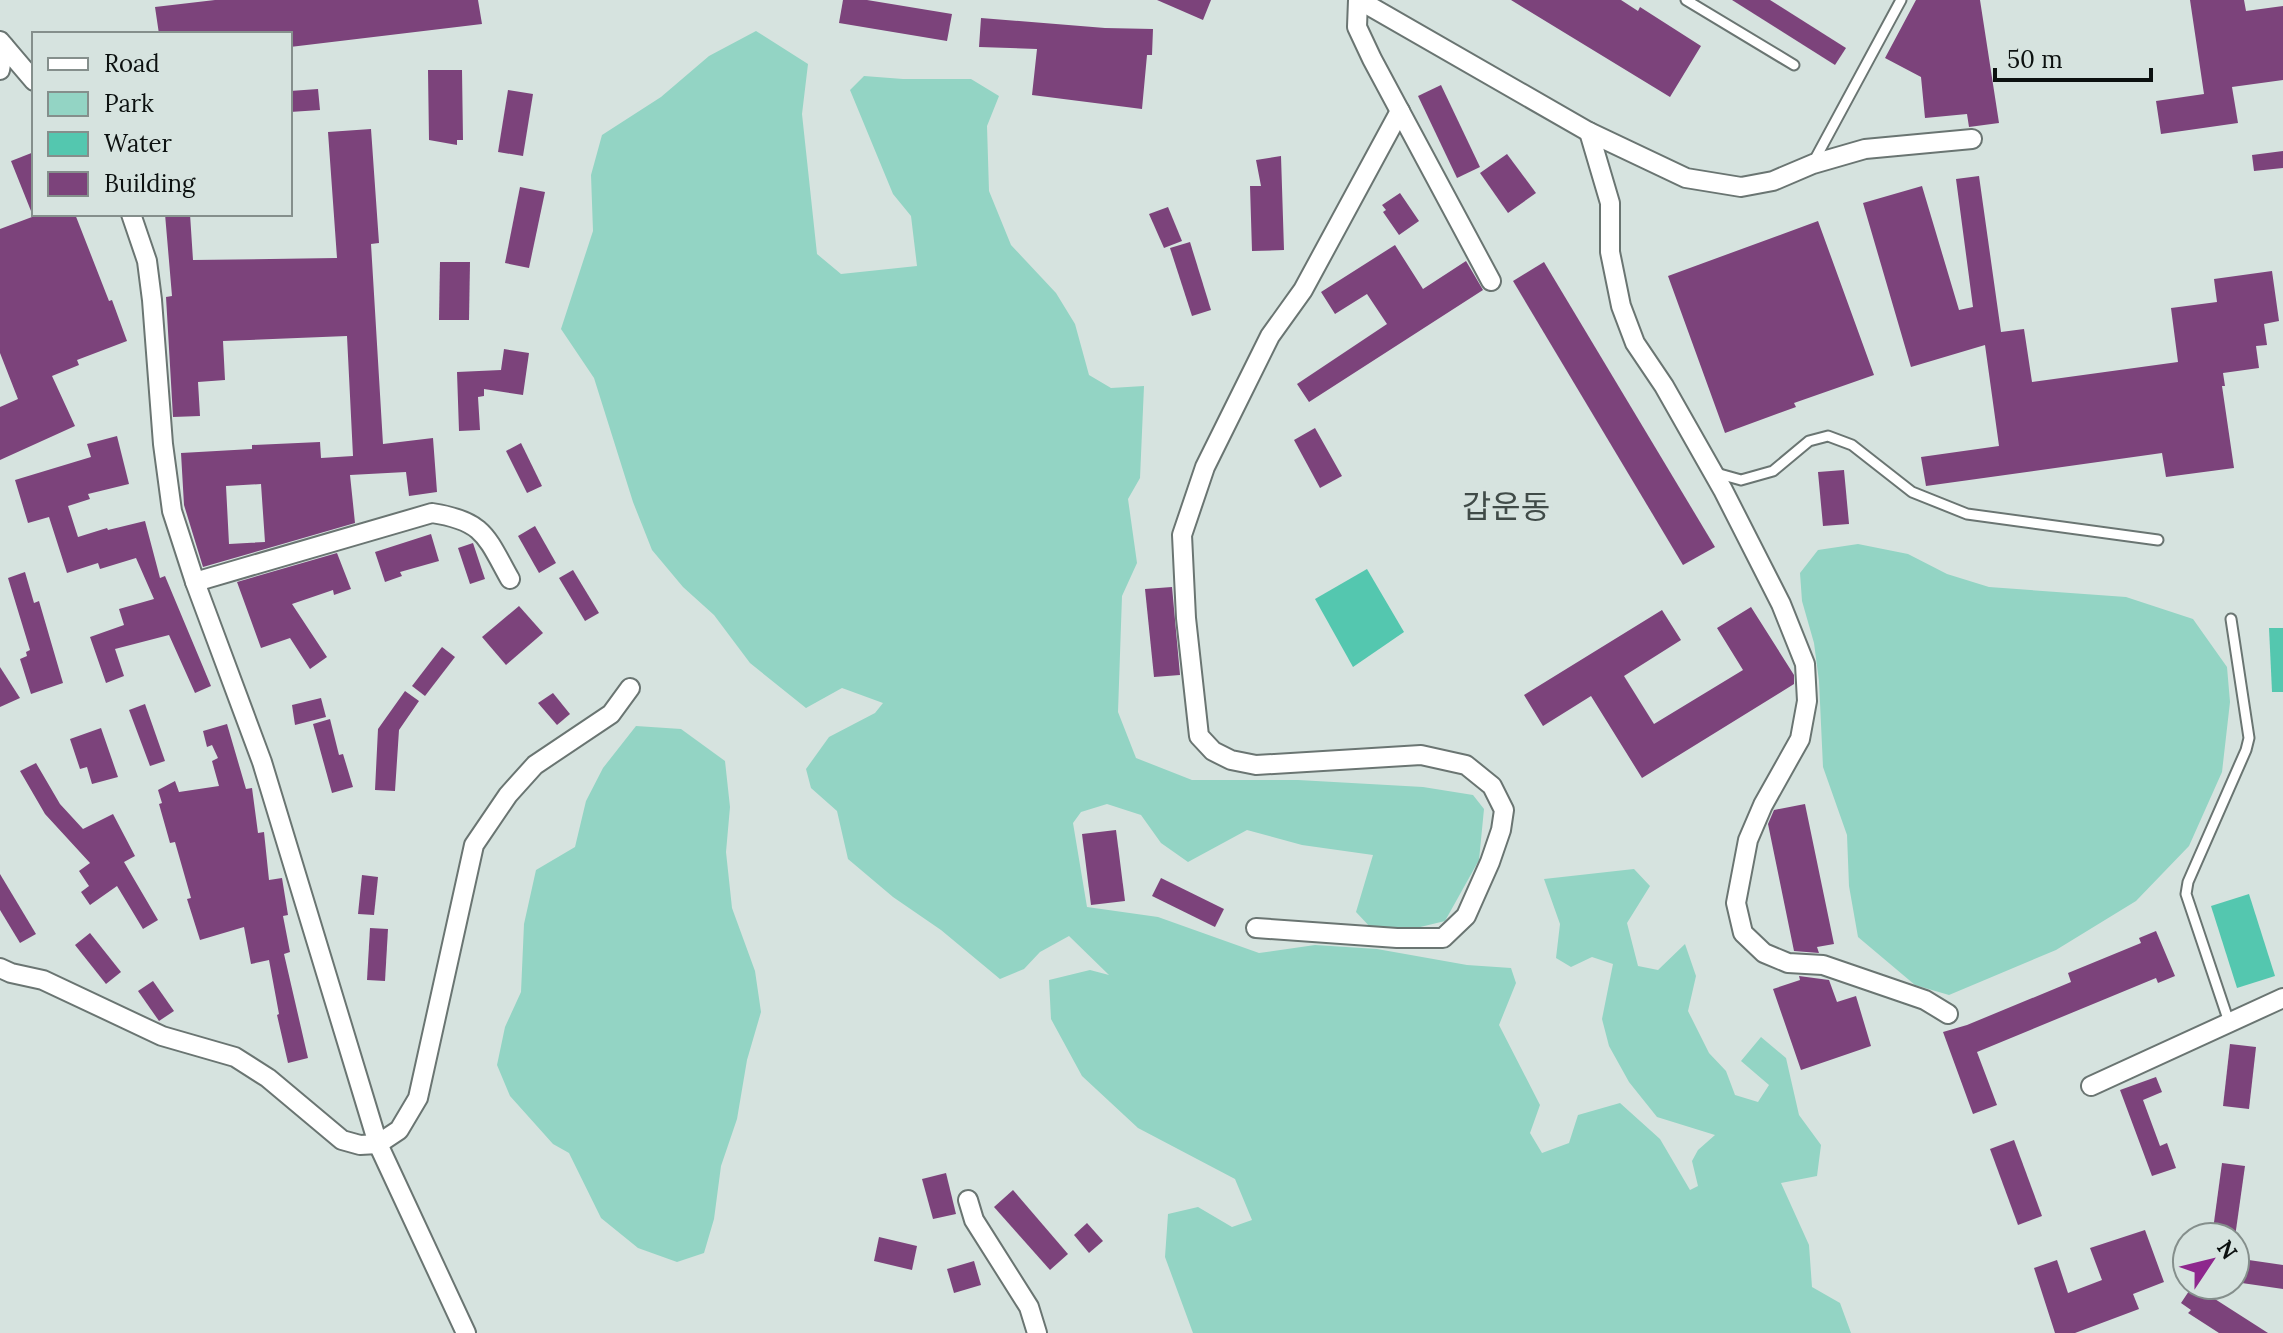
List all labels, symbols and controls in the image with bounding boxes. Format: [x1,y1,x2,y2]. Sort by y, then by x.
legend [32,32,292,216]
scale bar [1995,32,2151,82]
text: 50 m [2007,44,2063,75]
text: Road [104,48,160,79]
text: Park [104,88,154,119]
text: Water [104,128,172,159]
text: Building [104,168,196,199]
district label: 갑운동 [1462,486,1550,527]
north arrow [2171,1221,2251,1301]
text: N [2211,1235,2244,1265]

